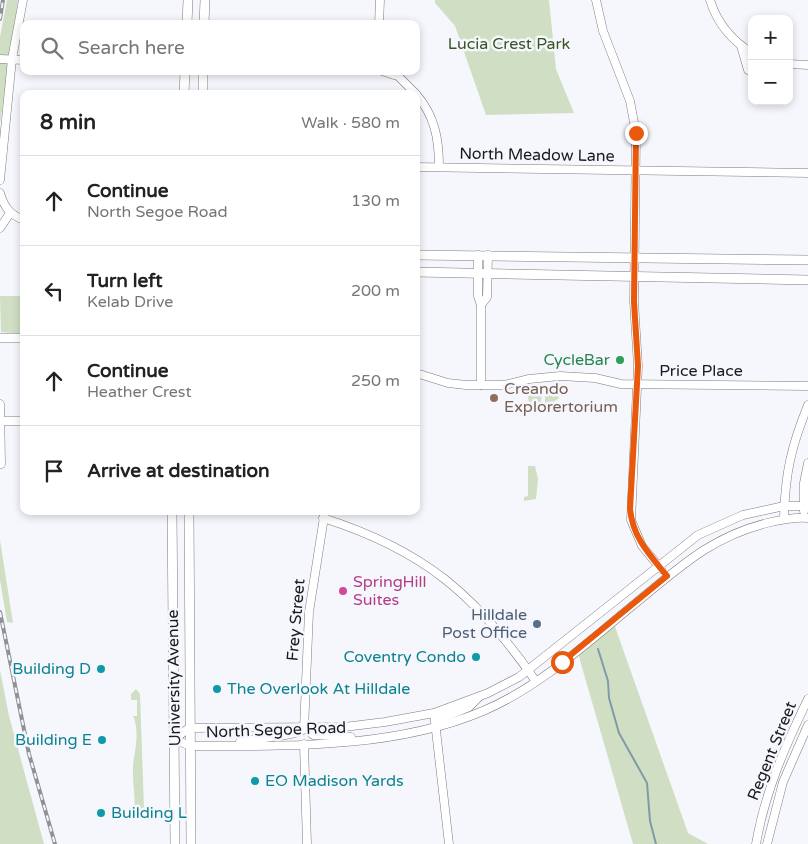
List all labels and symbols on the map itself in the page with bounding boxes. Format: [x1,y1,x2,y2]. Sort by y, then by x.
park label: Lucia Crest Park [448,34,571,54]
route end [625,122,648,145]
street label: North Meadow Lane [459,144,615,166]
place label: CycleBar [544,350,611,370]
marker: CycleBar [614,354,626,366]
street label: Price Place [659,361,743,381]
place label: Creando Explorertorium [504,379,618,417]
marker: Creando Explorertorium [488,392,500,404]
place label: SpringHill Suites [353,572,427,610]
street label: Frey Street [282,578,310,662]
marker: SpringHill Suites [337,585,349,597]
place label: Hilldale Post Office [442,605,527,643]
street label: University Avenue [163,609,185,747]
marker: Hilldale Post Office [531,618,543,630]
place label: Coventry Condo [343,647,466,667]
marker: Coventry Condo [470,651,482,663]
route start [551,651,574,674]
place label: Building D [12,659,91,679]
marker: Building D [95,663,107,675]
place label: The Overlook At Hilldale [227,679,410,699]
marker: The Overlook At Hilldale [211,683,223,695]
street label: Regent Street [743,699,801,803]
street label: North Segoe Road [205,718,347,742]
place label: Building E [15,730,92,750]
marker: Building E [96,734,108,746]
place label: EO Madison Yards [265,771,404,791]
marker: EO Madison Yards [249,775,261,787]
place label: Building L [111,803,187,823]
marker: Building L [95,807,107,819]

